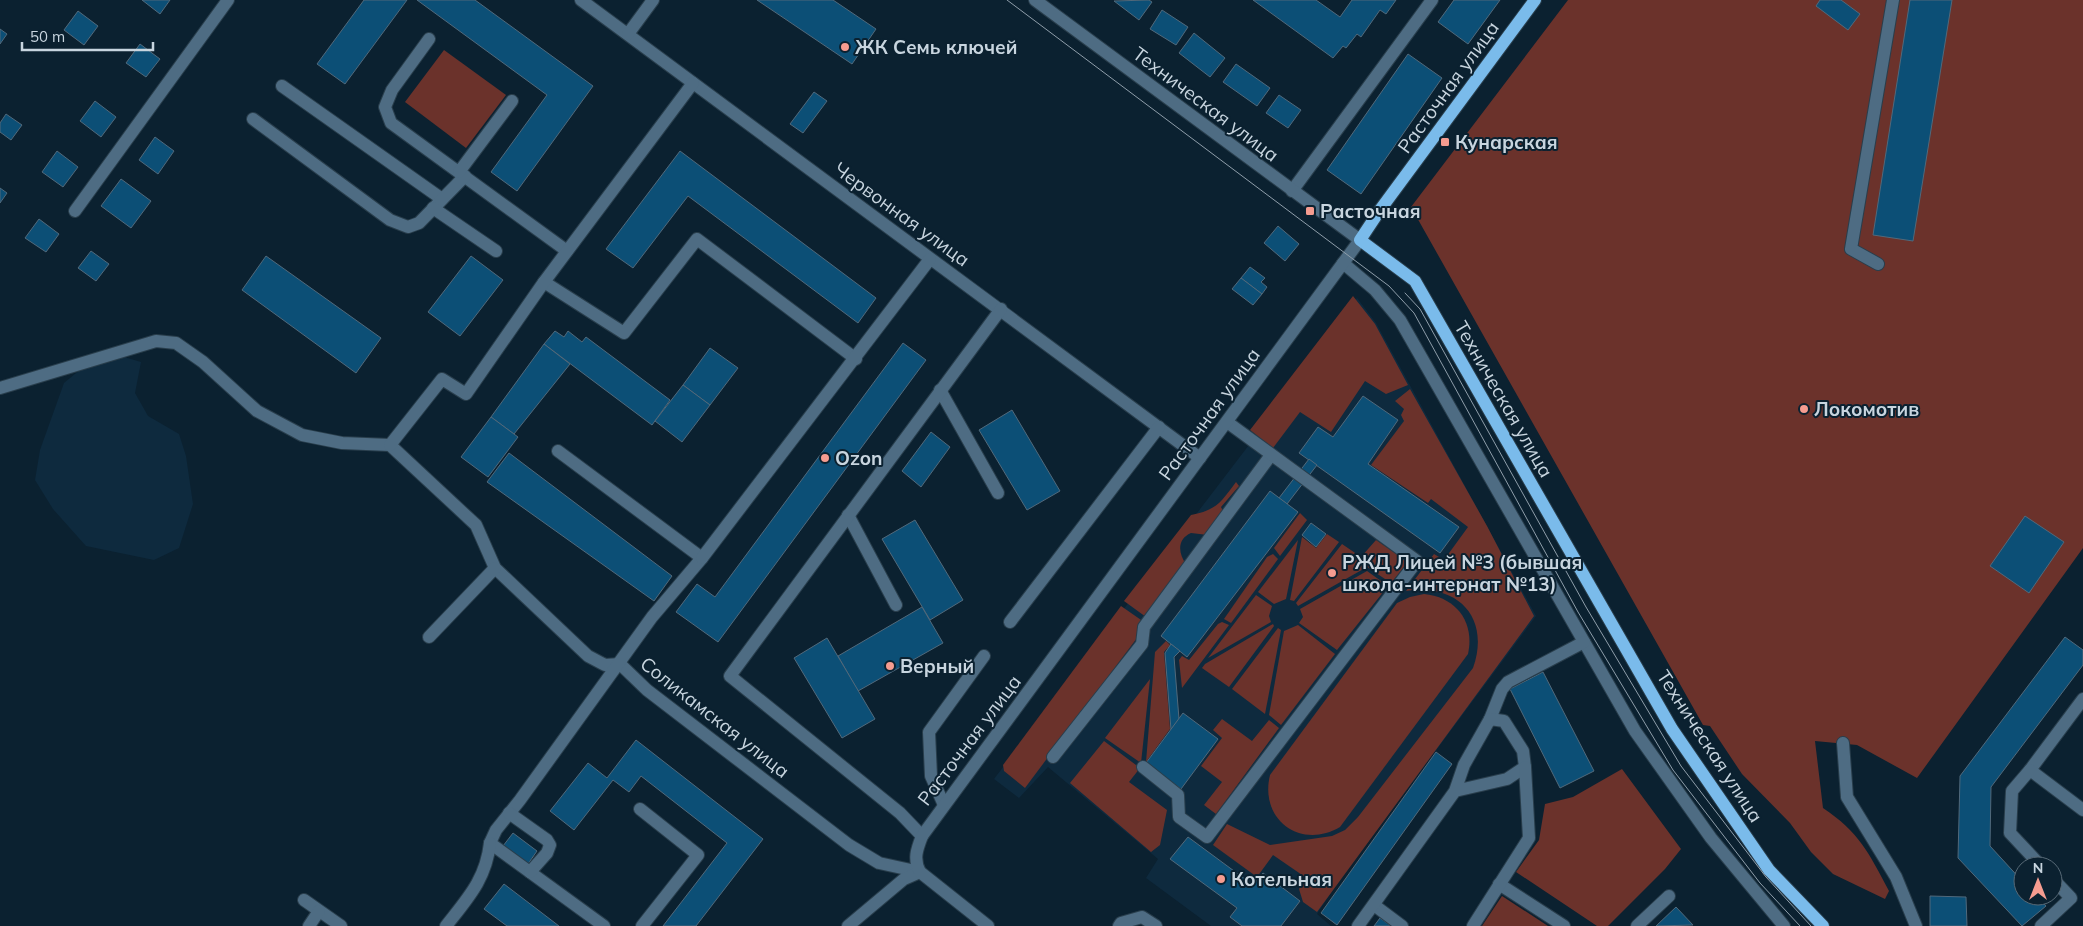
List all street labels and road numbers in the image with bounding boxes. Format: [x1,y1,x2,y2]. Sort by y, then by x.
street label: Расточная улица [1392,16,1504,158]
street label: Техническая улица [1128,41,1284,167]
street label: Червонная улица [829,157,975,271]
street label: Техническая улица [1449,316,1559,482]
street label: Расточная улица [1153,343,1265,485]
street label: Соликамская улица [636,651,794,783]
street label: Техническая улица [1652,665,1768,827]
street label: Расточная улица [912,670,1026,810]

